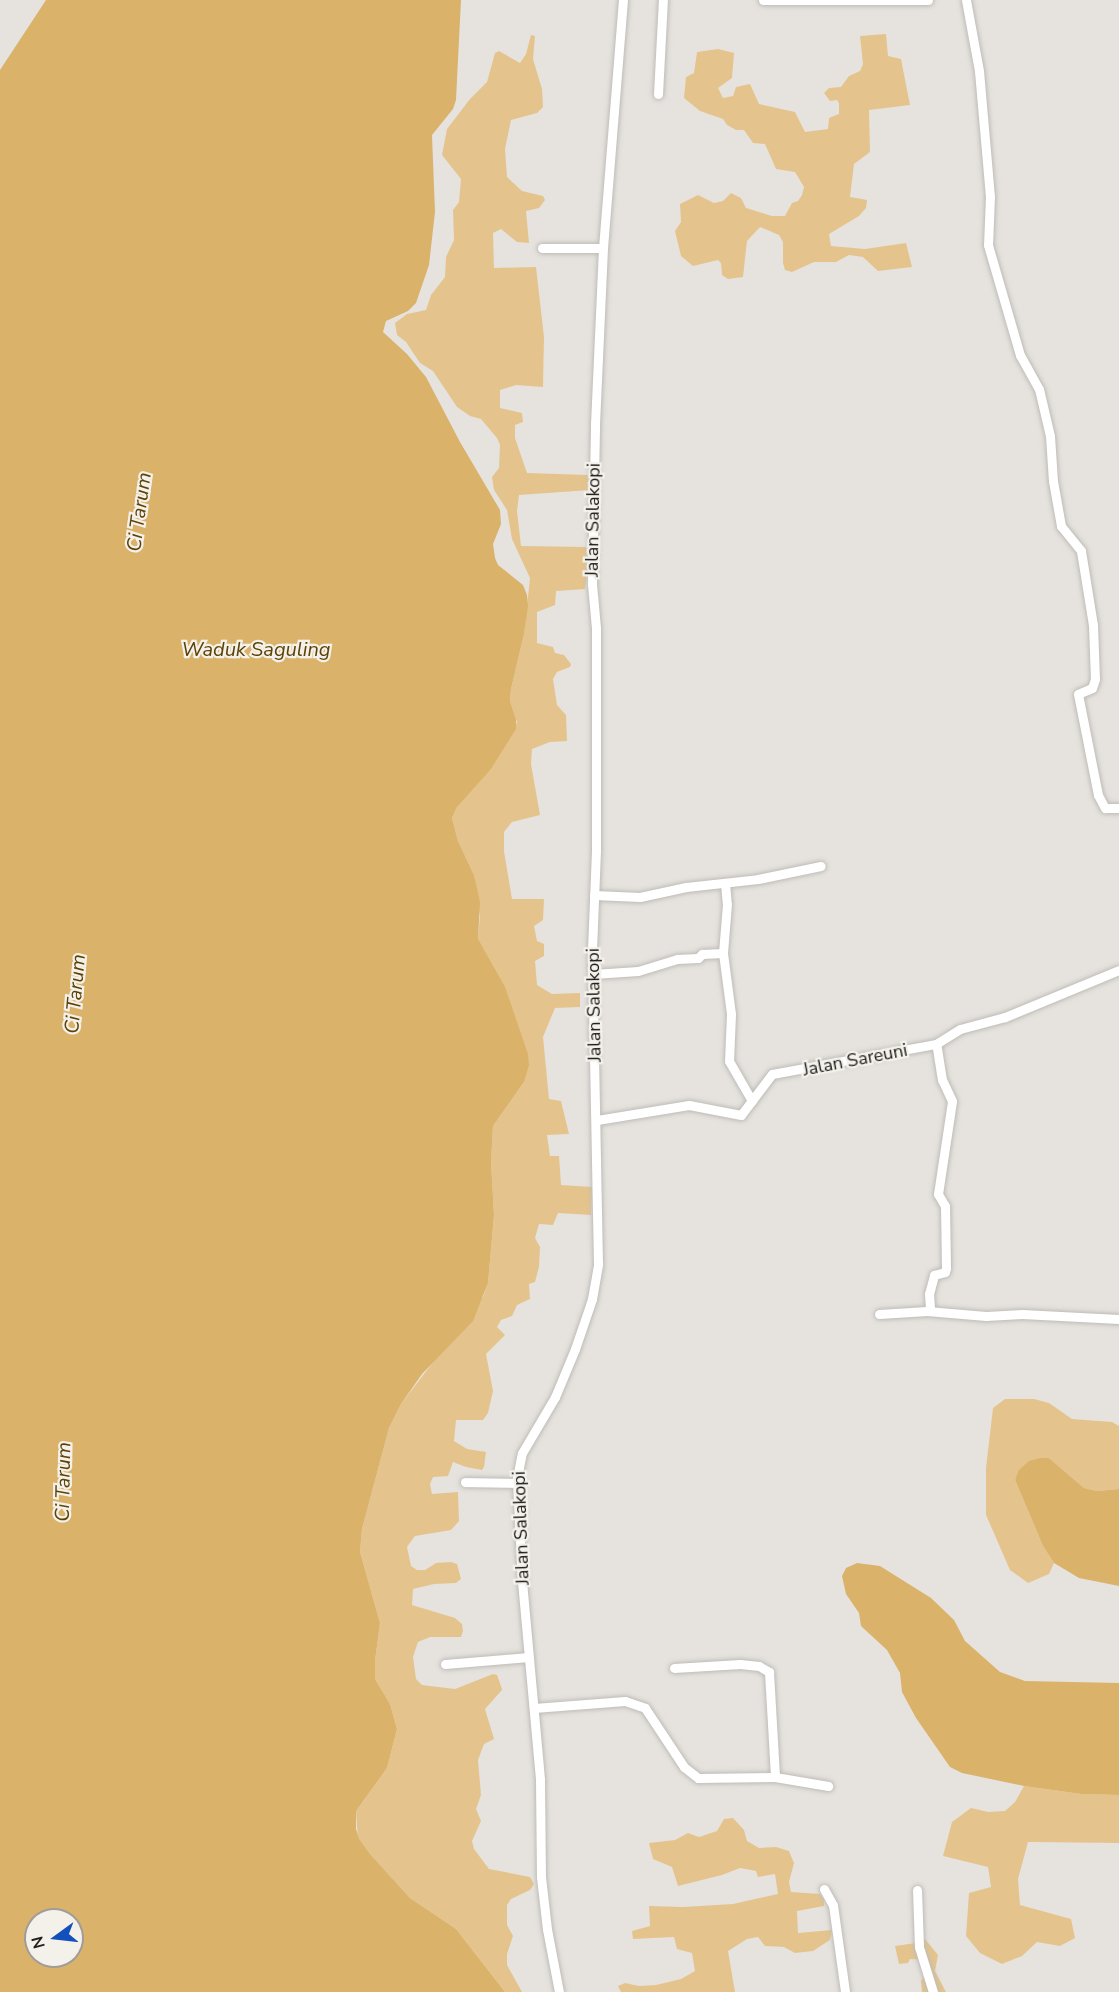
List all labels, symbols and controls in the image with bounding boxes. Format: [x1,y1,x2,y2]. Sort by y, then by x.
street label: Jalan Salakopi [581,463,605,577]
water label: Ci Tarum [122,471,156,553]
water label: Waduk Saguling [182,637,330,661]
street label: Jalan Salakopi [582,948,606,1062]
water label: Ci Tarum [60,953,90,1035]
street label: Jalan Sareuni [801,1039,909,1081]
water label: Ci Tarum [50,1442,76,1522]
street label: Jalan Salakopi [508,1471,534,1585]
north arrow [24,1908,84,1968]
text: N [26,1934,51,1951]

